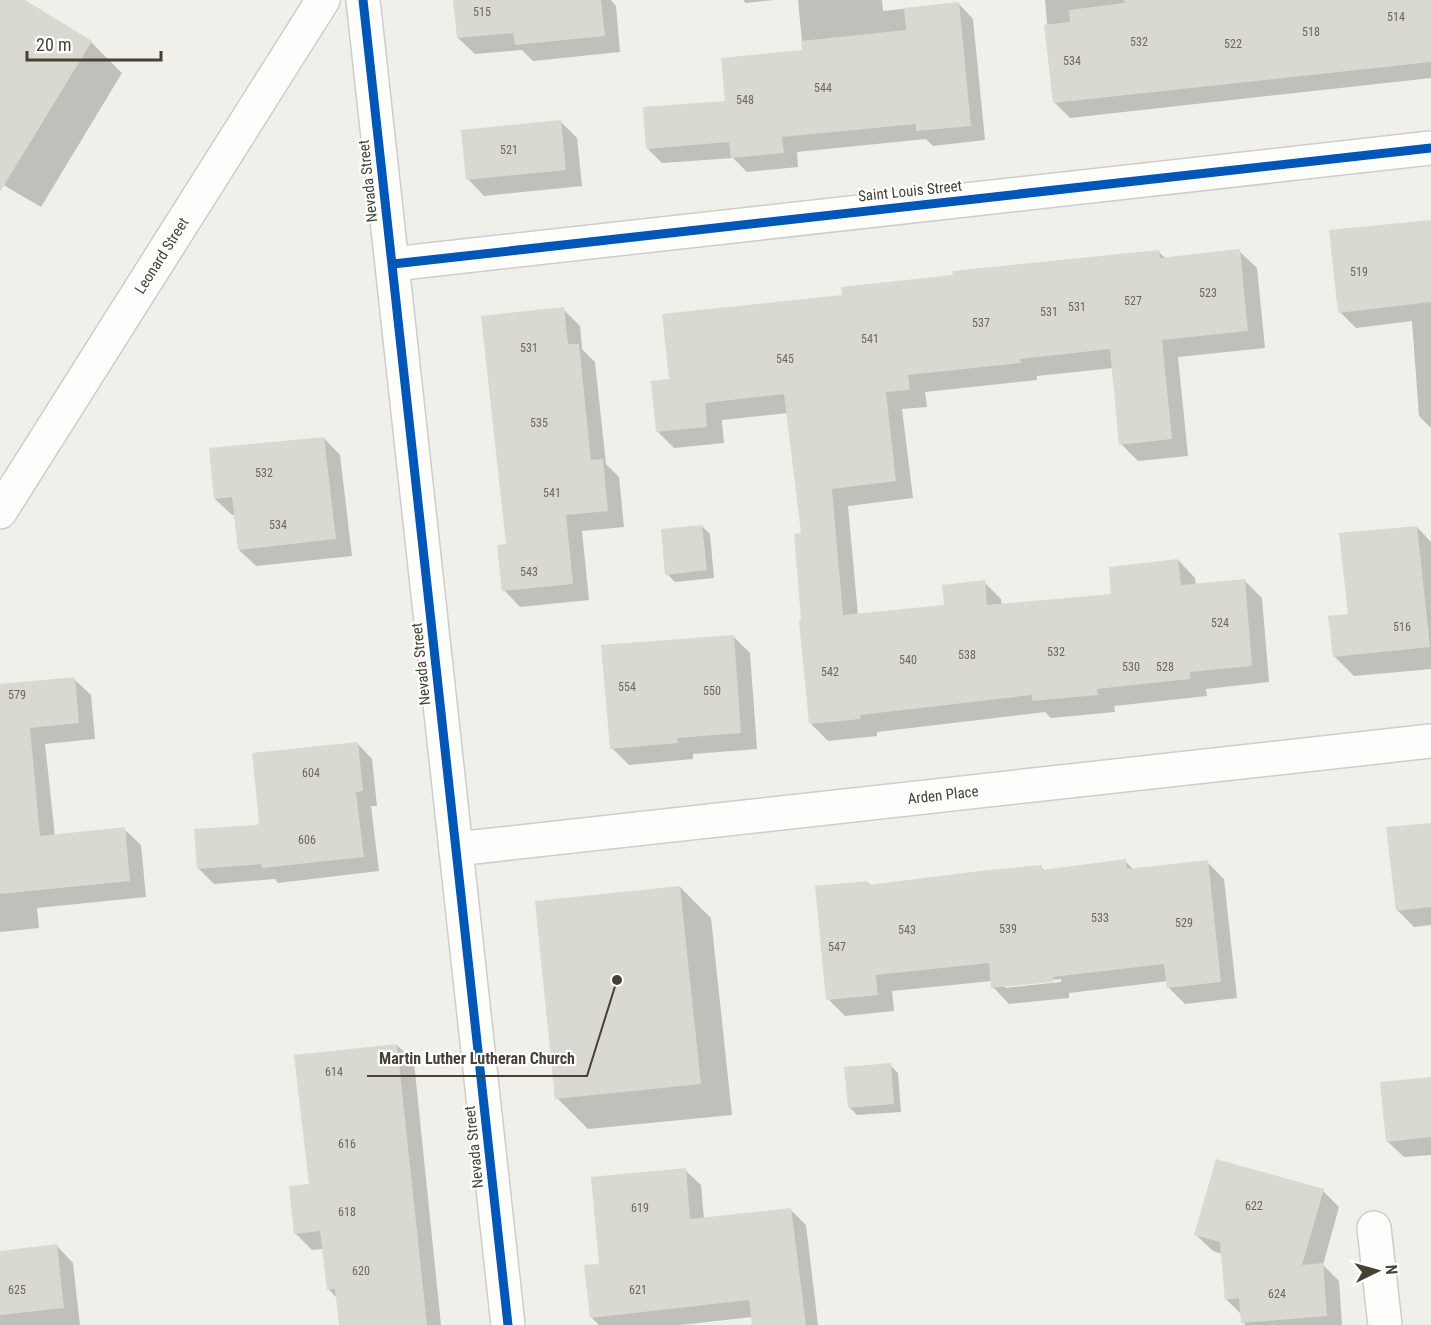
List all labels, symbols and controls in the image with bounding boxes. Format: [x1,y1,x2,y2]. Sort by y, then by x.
house number: 515 [473,5,491,19]
house number: 514 [1387,10,1405,24]
scale bar [27,24,160,62]
house number: 518 [1302,25,1320,39]
text: 20 m [36,34,71,55]
house number: 532 [1130,35,1148,49]
house number: 522 [1224,37,1242,51]
house number: 534 [1063,54,1081,68]
house number: 544 [814,81,832,95]
house number: 548 [736,93,754,107]
street label: Nevada Street [355,139,381,223]
house number: 521 [500,143,518,157]
street label: Saint Louis Street [857,177,963,205]
street label: Leonard Street [131,214,192,297]
house number: 519 [1350,265,1368,279]
house number: 523 [1199,286,1217,300]
house number: 527 [1124,294,1142,308]
house number: 531 [1068,300,1086,314]
house number: 531 [1040,305,1058,319]
house number: 537 [972,316,990,330]
house number: 541 [861,332,879,346]
house number: 531 [520,341,538,355]
house number: 545 [776,352,794,366]
house number: 535 [530,416,548,430]
house number: 532 [255,466,273,480]
house number: 541 [543,486,561,500]
house number: 534 [269,518,287,532]
house number: 543 [520,565,538,579]
house number: 524 [1211,616,1229,630]
house number: 516 [1393,620,1411,634]
street label: Nevada Street [408,622,434,706]
house number: 532 [1047,645,1065,659]
house number: 538 [958,648,976,662]
house number: 540 [899,653,917,667]
house number: 530 [1122,660,1140,674]
house number: 528 [1156,660,1174,674]
house number: 542 [821,665,839,679]
house number: 554 [618,680,636,694]
house number: 550 [703,684,721,698]
house number: 579 [8,688,26,702]
house number: 604 [302,766,320,780]
street label: Arden Place [907,782,979,808]
house number: 606 [298,833,316,847]
house number: 533 [1091,911,1109,925]
house number: 529 [1175,916,1193,930]
house number: 539 [999,922,1017,936]
house number: 543 [898,923,916,937]
house number: 547 [828,940,846,954]
callout: Martin Luther Lutheran Church [367,1042,587,1076]
text: Martin Luther Lutheran Church [379,1049,575,1068]
house number: 614 [325,1065,343,1079]
street label: Nevada Street [461,1105,487,1189]
house number: 616 [338,1137,356,1151]
house number: 622 [1245,1199,1263,1213]
house number: 619 [631,1201,649,1215]
house number: 618 [338,1205,356,1219]
north arrow [1347,1241,1407,1301]
house number: 620 [352,1264,370,1278]
text: N [1382,1264,1401,1275]
house number: 625 [8,1283,26,1297]
house number: 621 [629,1283,647,1297]
house number: 624 [1268,1287,1286,1301]

